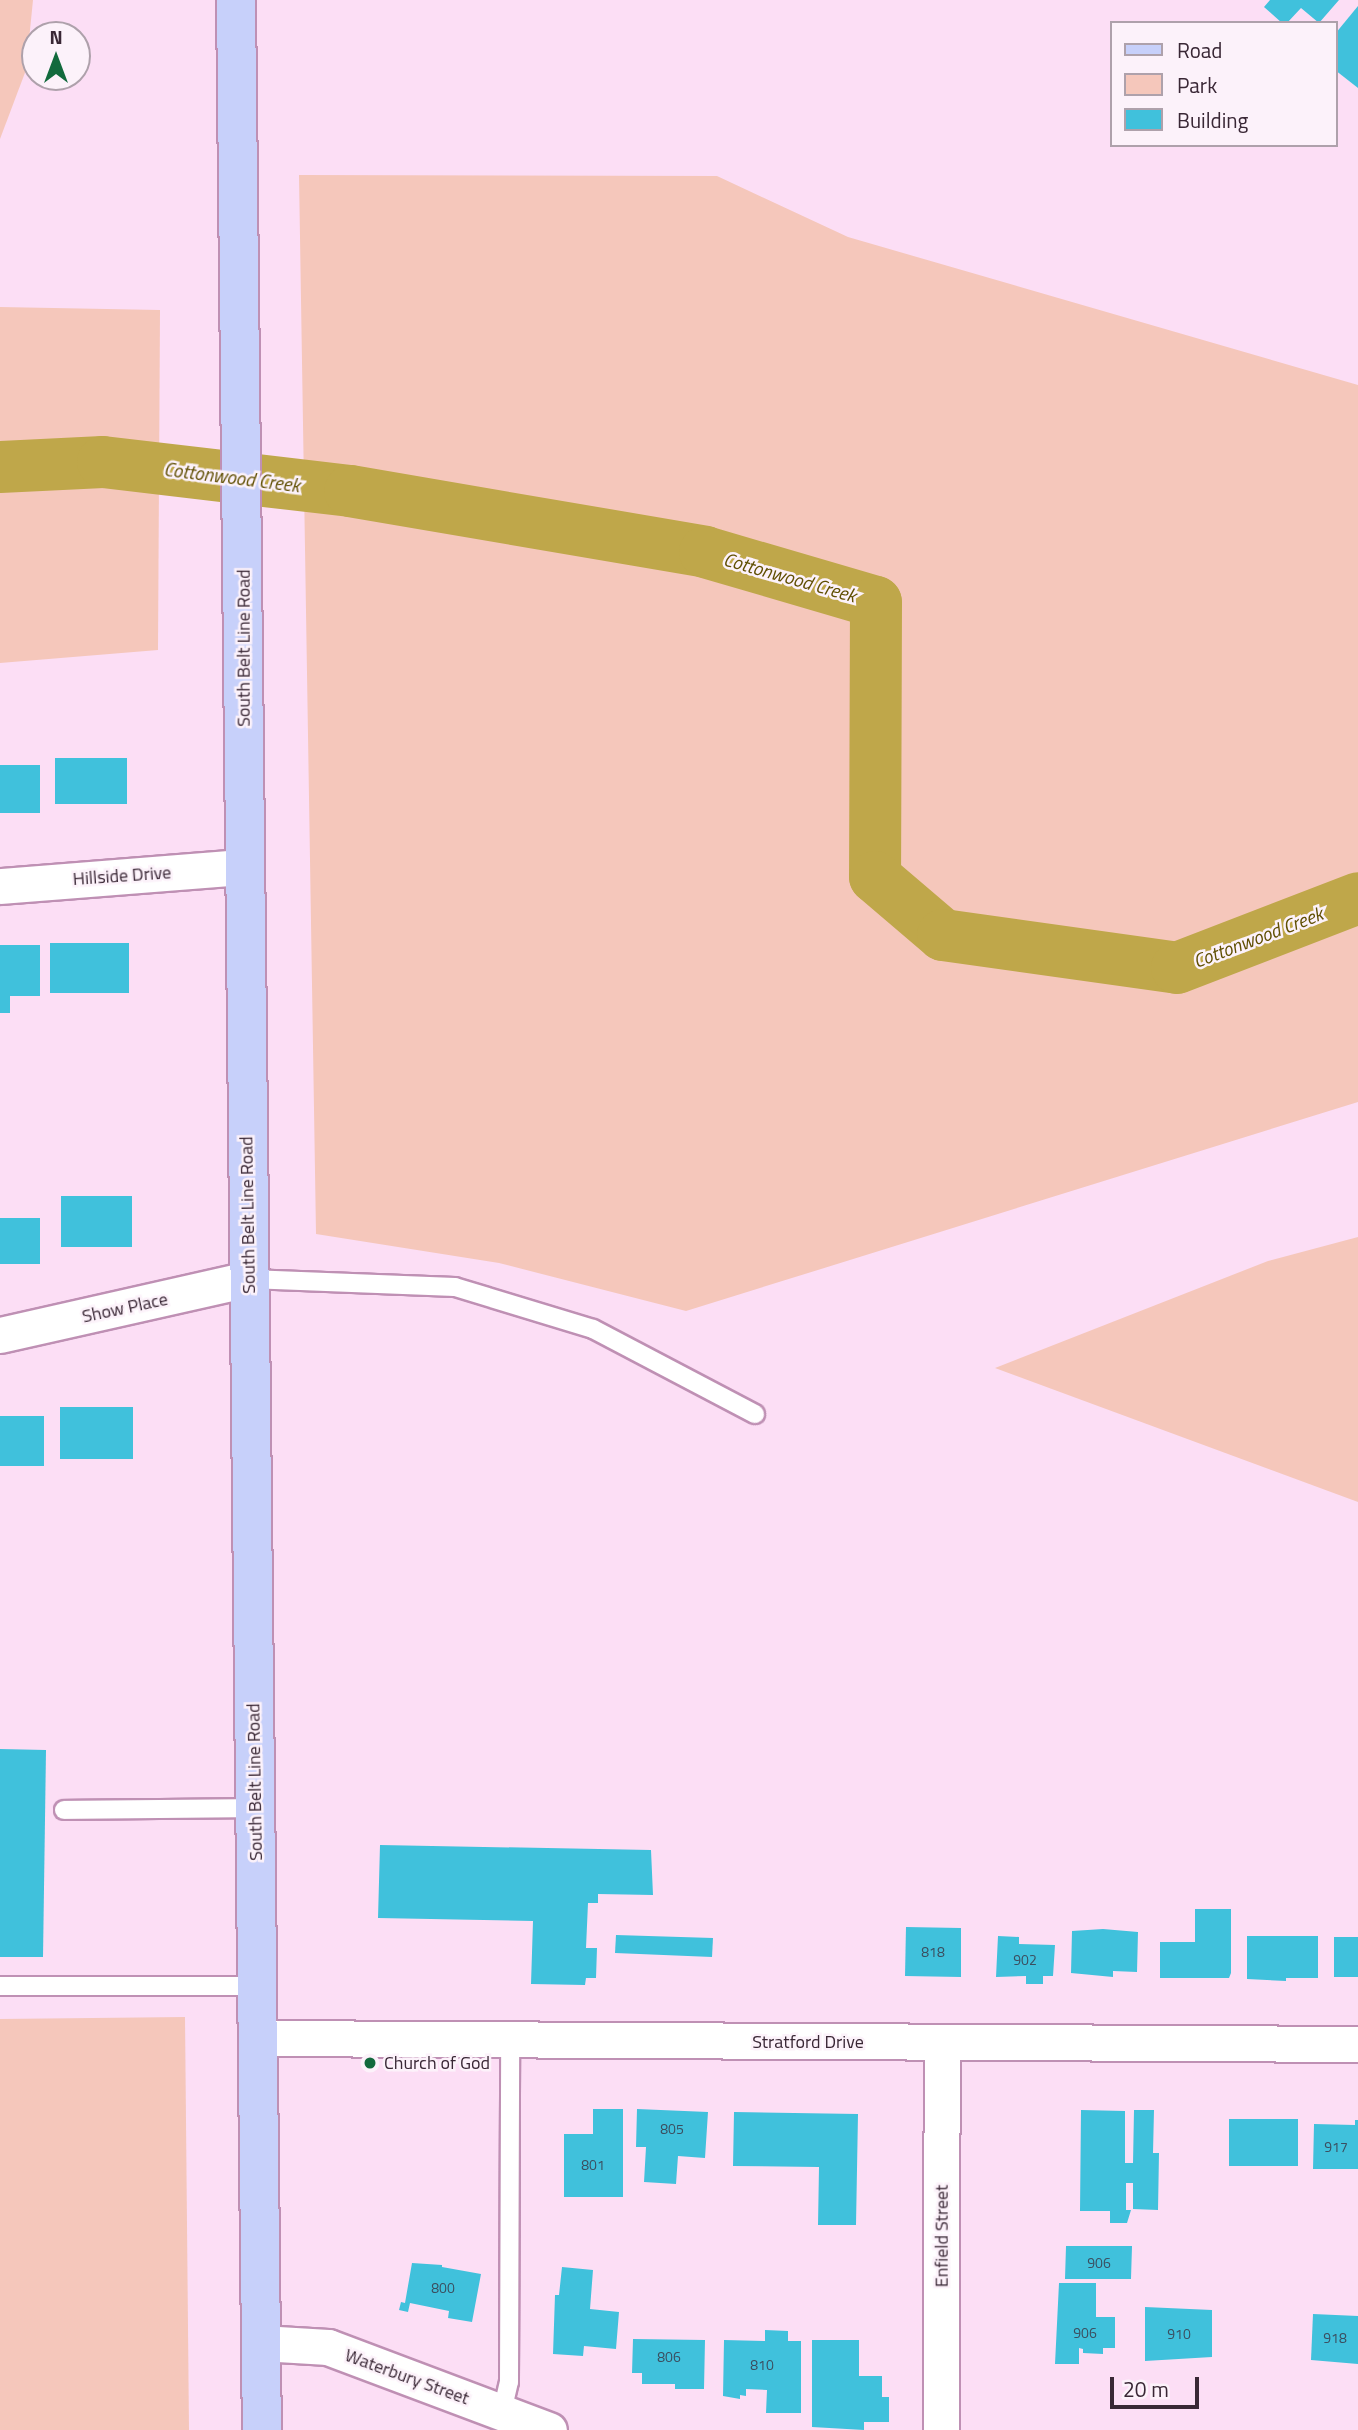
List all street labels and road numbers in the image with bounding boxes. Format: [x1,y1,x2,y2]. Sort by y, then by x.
street label: South Belt Line Road [233,569,255,727]
street label: Hillside Drive [72,862,172,890]
street label: South Belt Line Road [236,1136,260,1294]
street label: Show Place [80,1288,170,1328]
street label: South Belt Line Road [243,1703,267,1861]
street label: Stratford Drive [752,2031,864,2053]
street label: Enfield Street [931,2185,953,2287]
street label: Waterbury Street [342,2345,472,2409]

